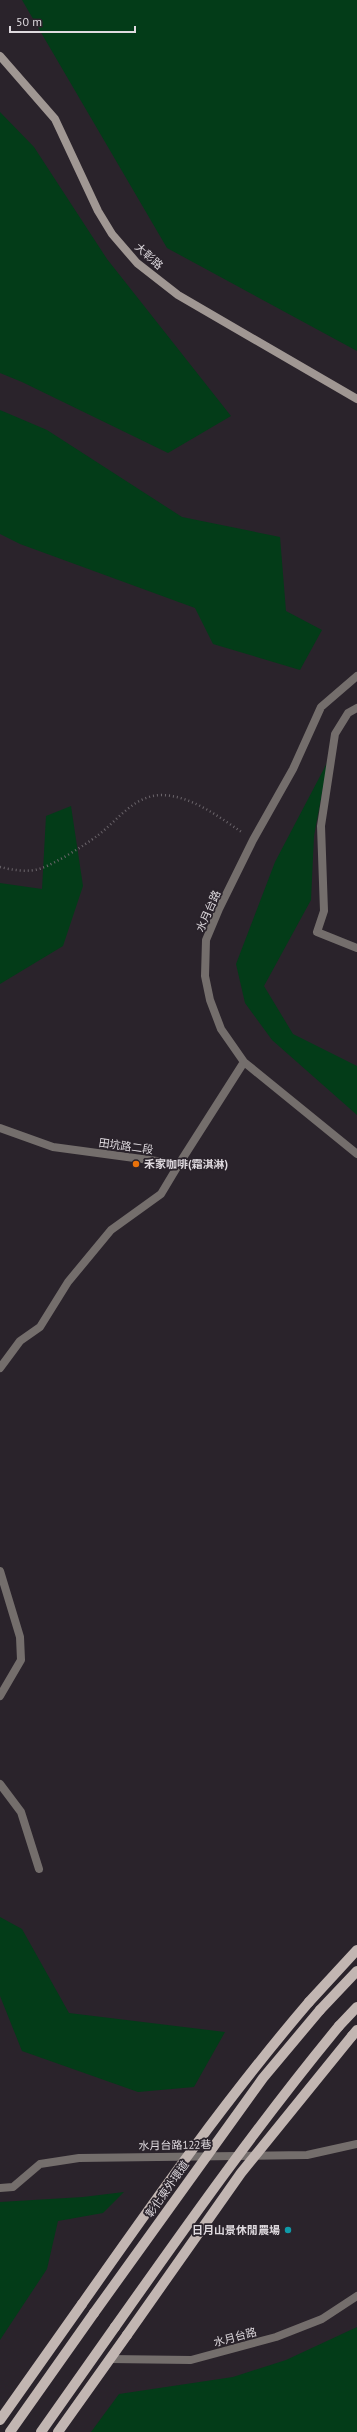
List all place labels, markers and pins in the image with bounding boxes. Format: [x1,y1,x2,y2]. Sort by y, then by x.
place label: 禾家咖啡(霜淇淋) [144,1157,228,1171]
marker: 禾家咖啡(霜淇淋) [131,1159,141,1169]
place label: 日月山景休閒農場 [192,2223,280,2237]
marker: 日月山景休閒農場 [283,2225,293,2235]

